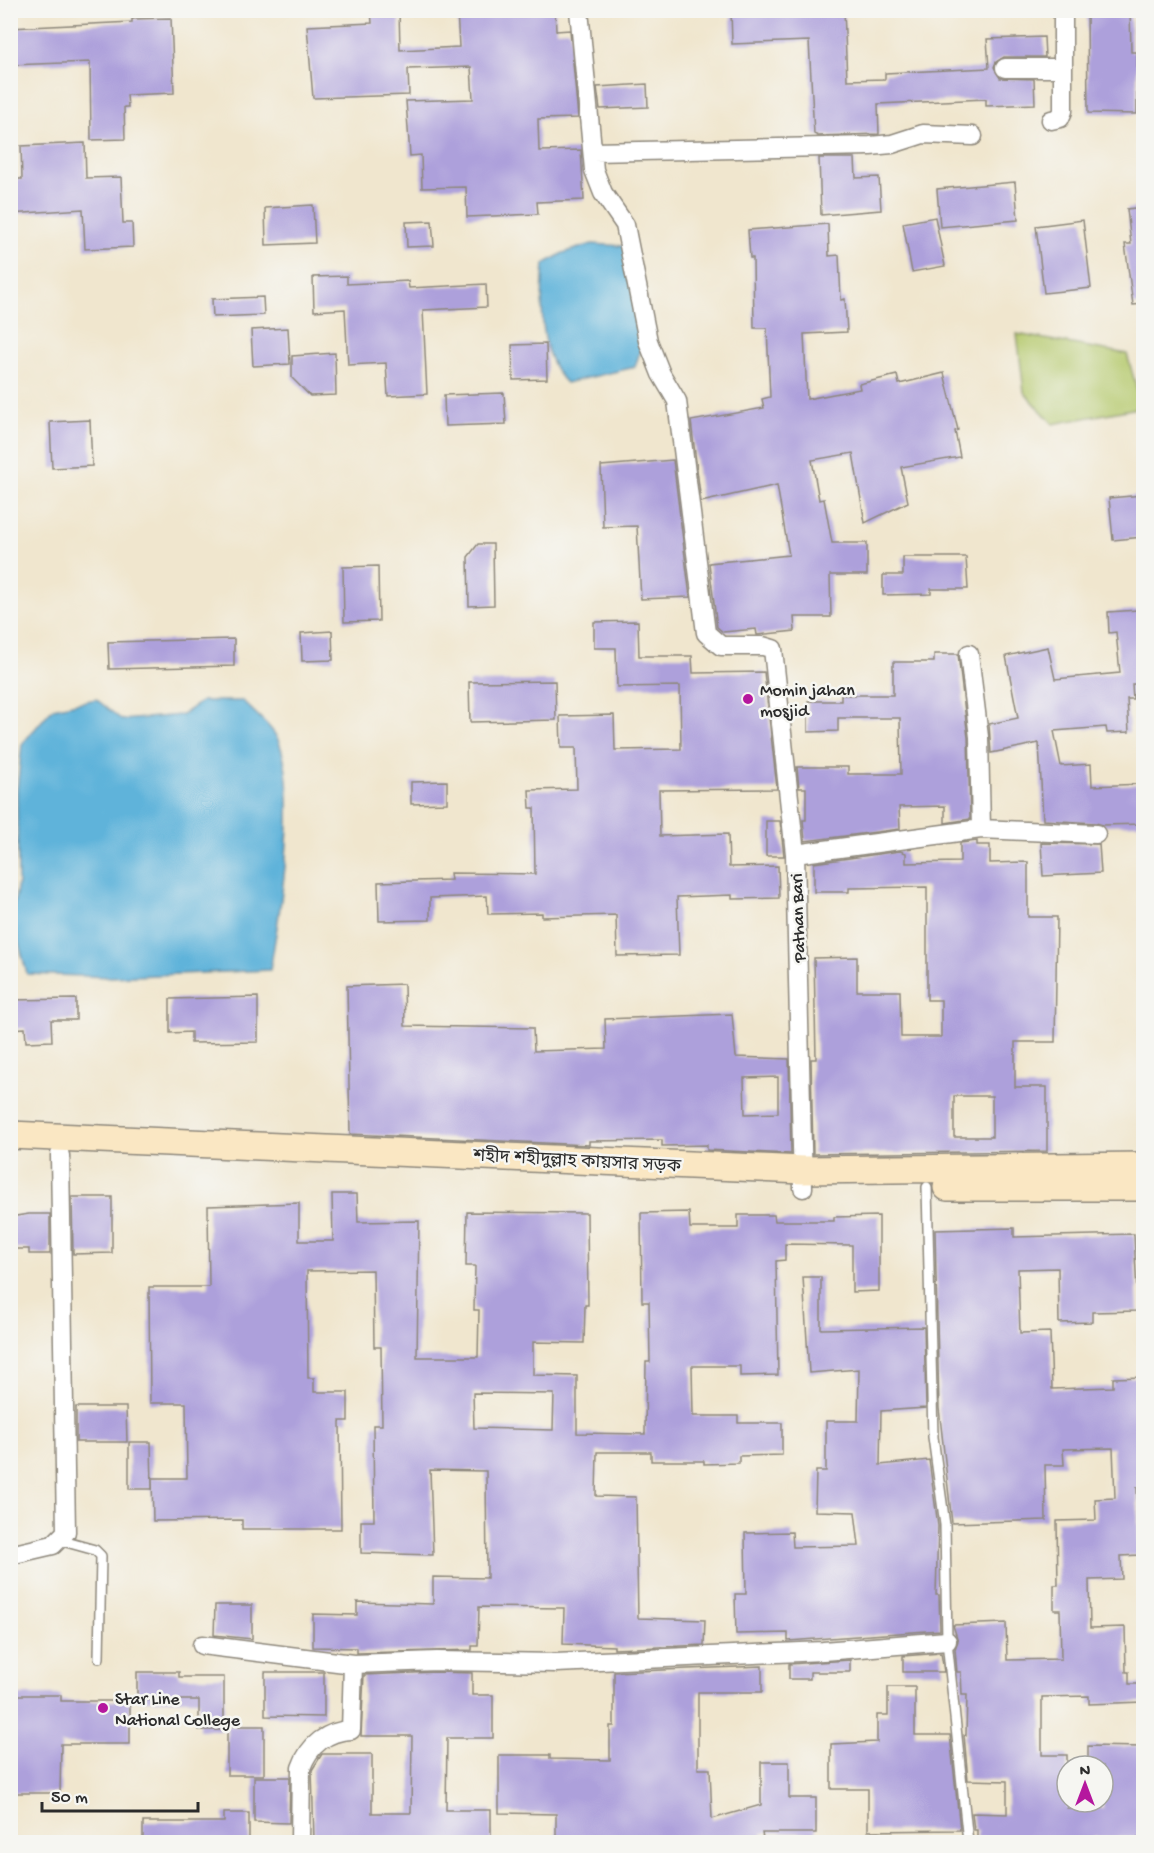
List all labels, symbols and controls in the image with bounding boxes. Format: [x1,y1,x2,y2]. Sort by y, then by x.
place label: Momin jahan mosjid [760,681,855,723]
marker: Momin jahan mosjid [741,692,755,706]
street label: Pathan Bari [787,873,812,964]
street label: শহীদ শহীদুল্লাহ কায়সার সড়ক [471,1145,682,1178]
place label: Star Line National College [115,1690,241,1732]
marker: Star Line National College [96,1701,110,1715]
north arrow [1055,1754,1115,1814]
text: N [1080,1763,1091,1782]
scale bar [42,1775,198,1813]
text: 50 m [51,1788,88,1809]

